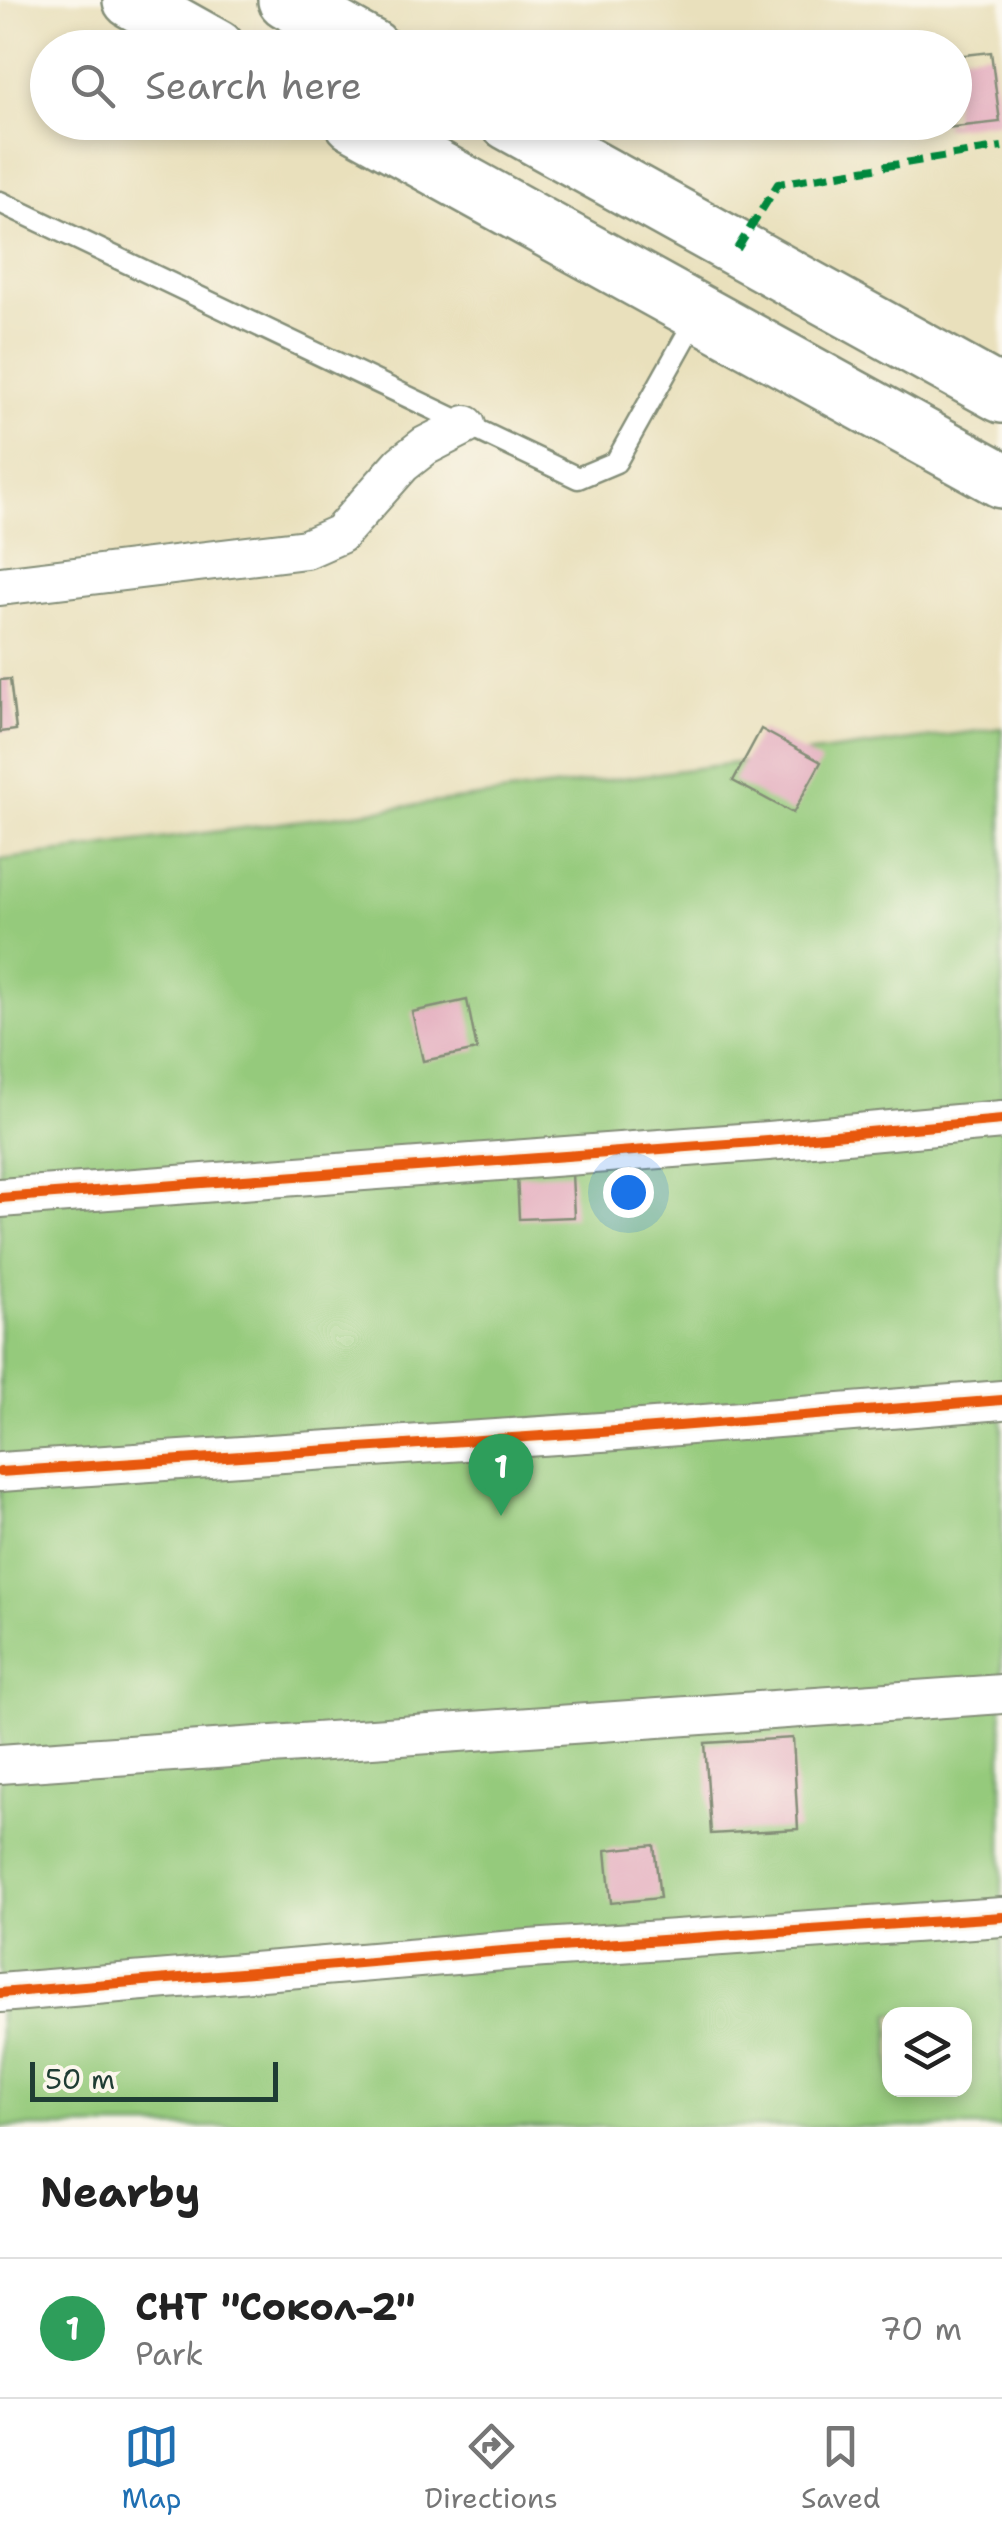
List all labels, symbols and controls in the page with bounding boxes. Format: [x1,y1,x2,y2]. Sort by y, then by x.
search box [30,30,972,140]
icon: search [65,58,120,113]
text: Search here [145,60,362,111]
your location [603,1167,654,1218]
pin: 1 [468,1434,534,1516]
map controls [882,2007,972,2097]
button: layers [882,2007,972,2097]
scale bar [30,2057,278,2102]
text: 50 m [45,2060,115,2098]
text: Nearby [40,2164,200,2220]
text: СНТ "Сокол-2" [135,2281,416,2332]
text: 1 [65,2307,80,2350]
text: 70 m [879,2307,962,2350]
text: Park [135,2332,204,2375]
tab: Map [122,2419,181,2517]
tab: Directions [424,2419,558,2517]
tab: Saved [801,2419,880,2517]

